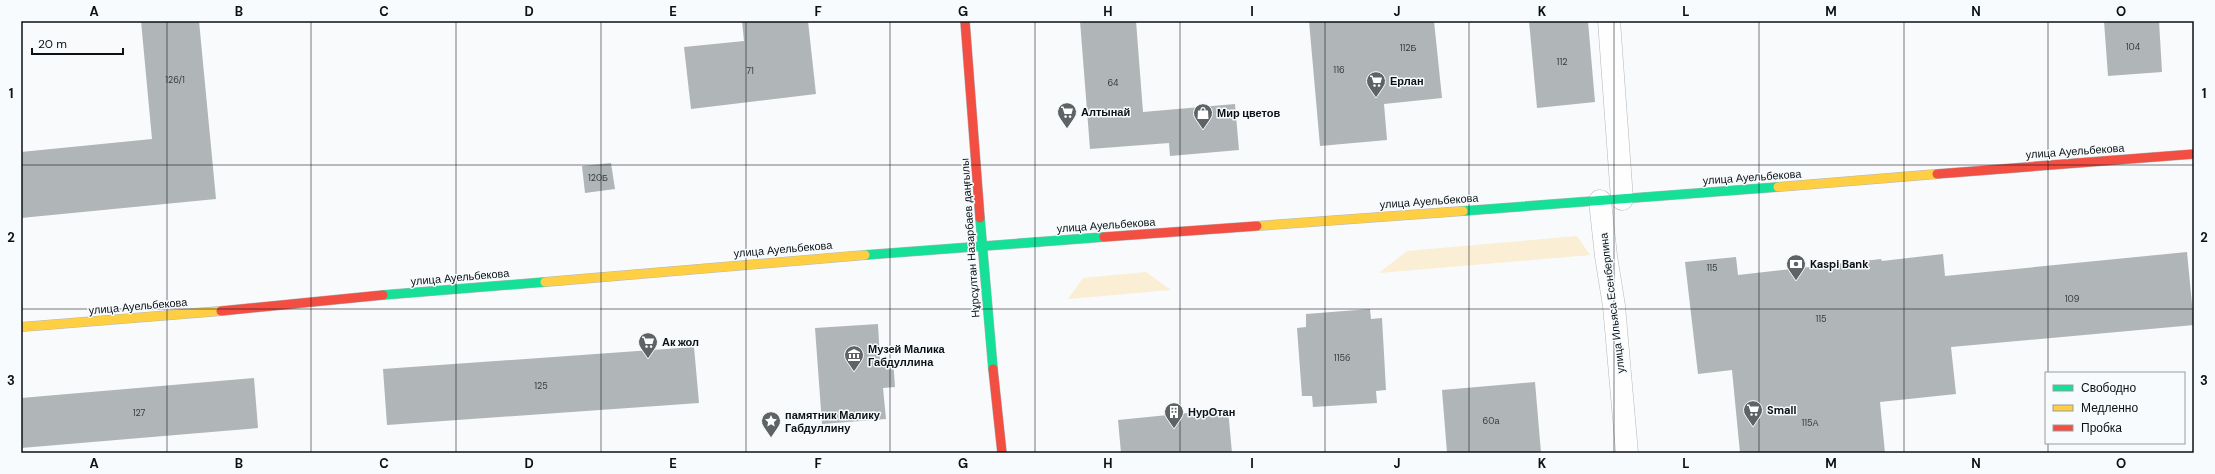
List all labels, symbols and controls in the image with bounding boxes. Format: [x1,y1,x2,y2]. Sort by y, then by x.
text: A [89,3,99,20]
text: B [235,3,243,20]
text: C [379,3,389,20]
text: D [524,3,534,20]
text: E [669,3,677,20]
text: F [814,3,822,20]
text: G [958,3,968,20]
text: H [1103,3,1113,20]
text: I [1250,3,1254,20]
text: J [1393,3,1401,20]
text: K [1538,3,1547,20]
text: L [1682,3,1690,20]
text: M [1825,3,1837,20]
text: N [1971,3,1981,20]
text: O [2116,3,2126,20]
scale bar [32,30,123,56]
text: 20 m [38,36,67,52]
house number: 104 [2126,41,2141,53]
house number: 112Б [1400,42,1416,54]
house number: 112 [1557,56,1567,68]
house number: 116 [1333,64,1345,76]
house number: 71 [746,65,754,77]
supermarket icon: Ерлан [1365,70,1387,98]
house number: 126/1 [165,74,185,86]
place label: Ерлан [1390,74,1424,88]
house number: 64 [1107,77,1119,89]
text: 1 [9,85,13,102]
text: 1 [2202,85,2206,102]
supermarket icon: Алтынай [1056,101,1078,129]
shop icon: Мир цветов [1192,102,1214,130]
place label: Алтынай [1081,105,1130,119]
place label: Мир цветов [1217,106,1281,120]
street label: улица Ауельбекова [2025,141,2126,161]
street label: Нұрсұлтан Назарбаев даңғылы [957,158,983,318]
street label: улица Ауельбекова [1702,167,1803,187]
house number: 120Б [588,172,608,184]
street label: улица Ауельбекова [1379,191,1480,211]
street label: улица Ауельбекова [1056,215,1157,235]
text: 2 [7,229,15,246]
text: 2 [2200,229,2208,246]
street label: улица Ильяса Есенберлина [1596,231,1628,374]
street label: улица Ауельбекова [733,238,834,260]
bank icon: Kaspi Bank [1785,253,1807,281]
place label: Kaspi Bank [1810,257,1869,271]
house number: 115 [1706,262,1718,274]
street label: улица Ауельбекова [410,266,511,288]
house number: 109 [2065,293,2080,305]
street label: улица Ауельбекова [88,295,189,317]
house number: 115 [1815,313,1827,325]
supermarket icon: Ак жол [637,331,659,359]
place label: Ак жол [662,335,699,349]
place label: Музей Малика Габдуллина [868,342,946,369]
museum icon: Музей Малика Габдуллина [843,344,865,372]
house number: 115б [1334,352,1350,364]
text: 3 [7,372,15,389]
legend [2045,372,2185,444]
text: 3 [2200,372,2208,389]
house number: 125 [534,380,548,392]
text: Свободно [2081,380,2136,396]
supermarket icon: Small [1742,399,1764,427]
text: Медленно [2081,400,2138,416]
building icon: НурОтан [1163,401,1185,429]
place label: Small [1767,403,1796,417]
place label: НурОтан [1188,405,1235,419]
house number: 127 [133,407,146,419]
place label: памятник Малику Габдуллину [785,408,881,435]
place icon: памятник Малику Габдуллину [760,410,782,438]
house number: 60а [1483,415,1499,427]
house number: 115А [1801,417,1819,429]
text: Пробка [2081,420,2122,436]
text: A [89,455,99,472]
text: B [235,455,243,472]
text: C [379,455,389,472]
text: D [524,455,534,472]
text: E [669,455,677,472]
text: F [814,455,822,472]
text: G [958,455,968,472]
text: H [1103,455,1113,472]
text: I [1250,455,1254,472]
text: J [1393,455,1401,472]
text: K [1538,455,1547,472]
text: L [1682,455,1690,472]
text: M [1825,455,1837,472]
text: N [1971,455,1981,472]
text: O [2116,455,2126,472]

